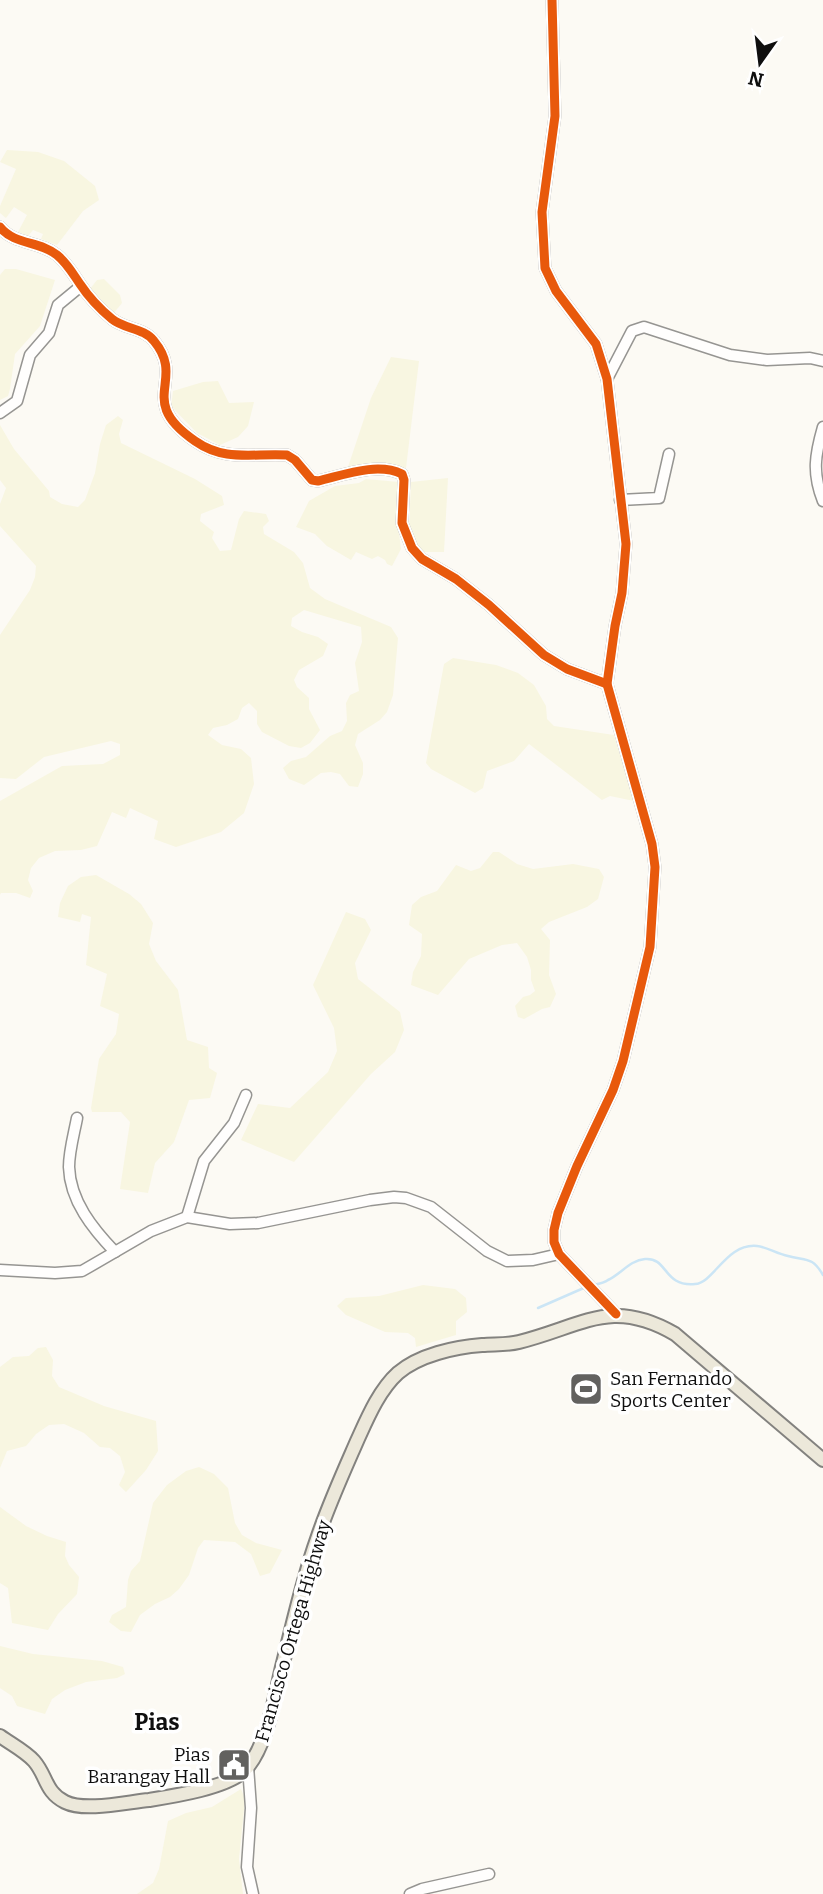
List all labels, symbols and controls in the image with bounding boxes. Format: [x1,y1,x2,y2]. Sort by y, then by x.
north arrow [725,28,795,98]
text: N [746,66,766,92]
place label: San Fernando Sports Center [610,1367,732,1412]
sports icon: San Fernando Sports Center [567,1370,605,1408]
street label: Francisco Ortega Highway [250,1516,336,1745]
district label: Pias [134,1708,180,1736]
place label: Pias Barangay Hall [87,1743,210,1788]
public building icon: Pias Barangay Hall [215,1746,253,1784]

